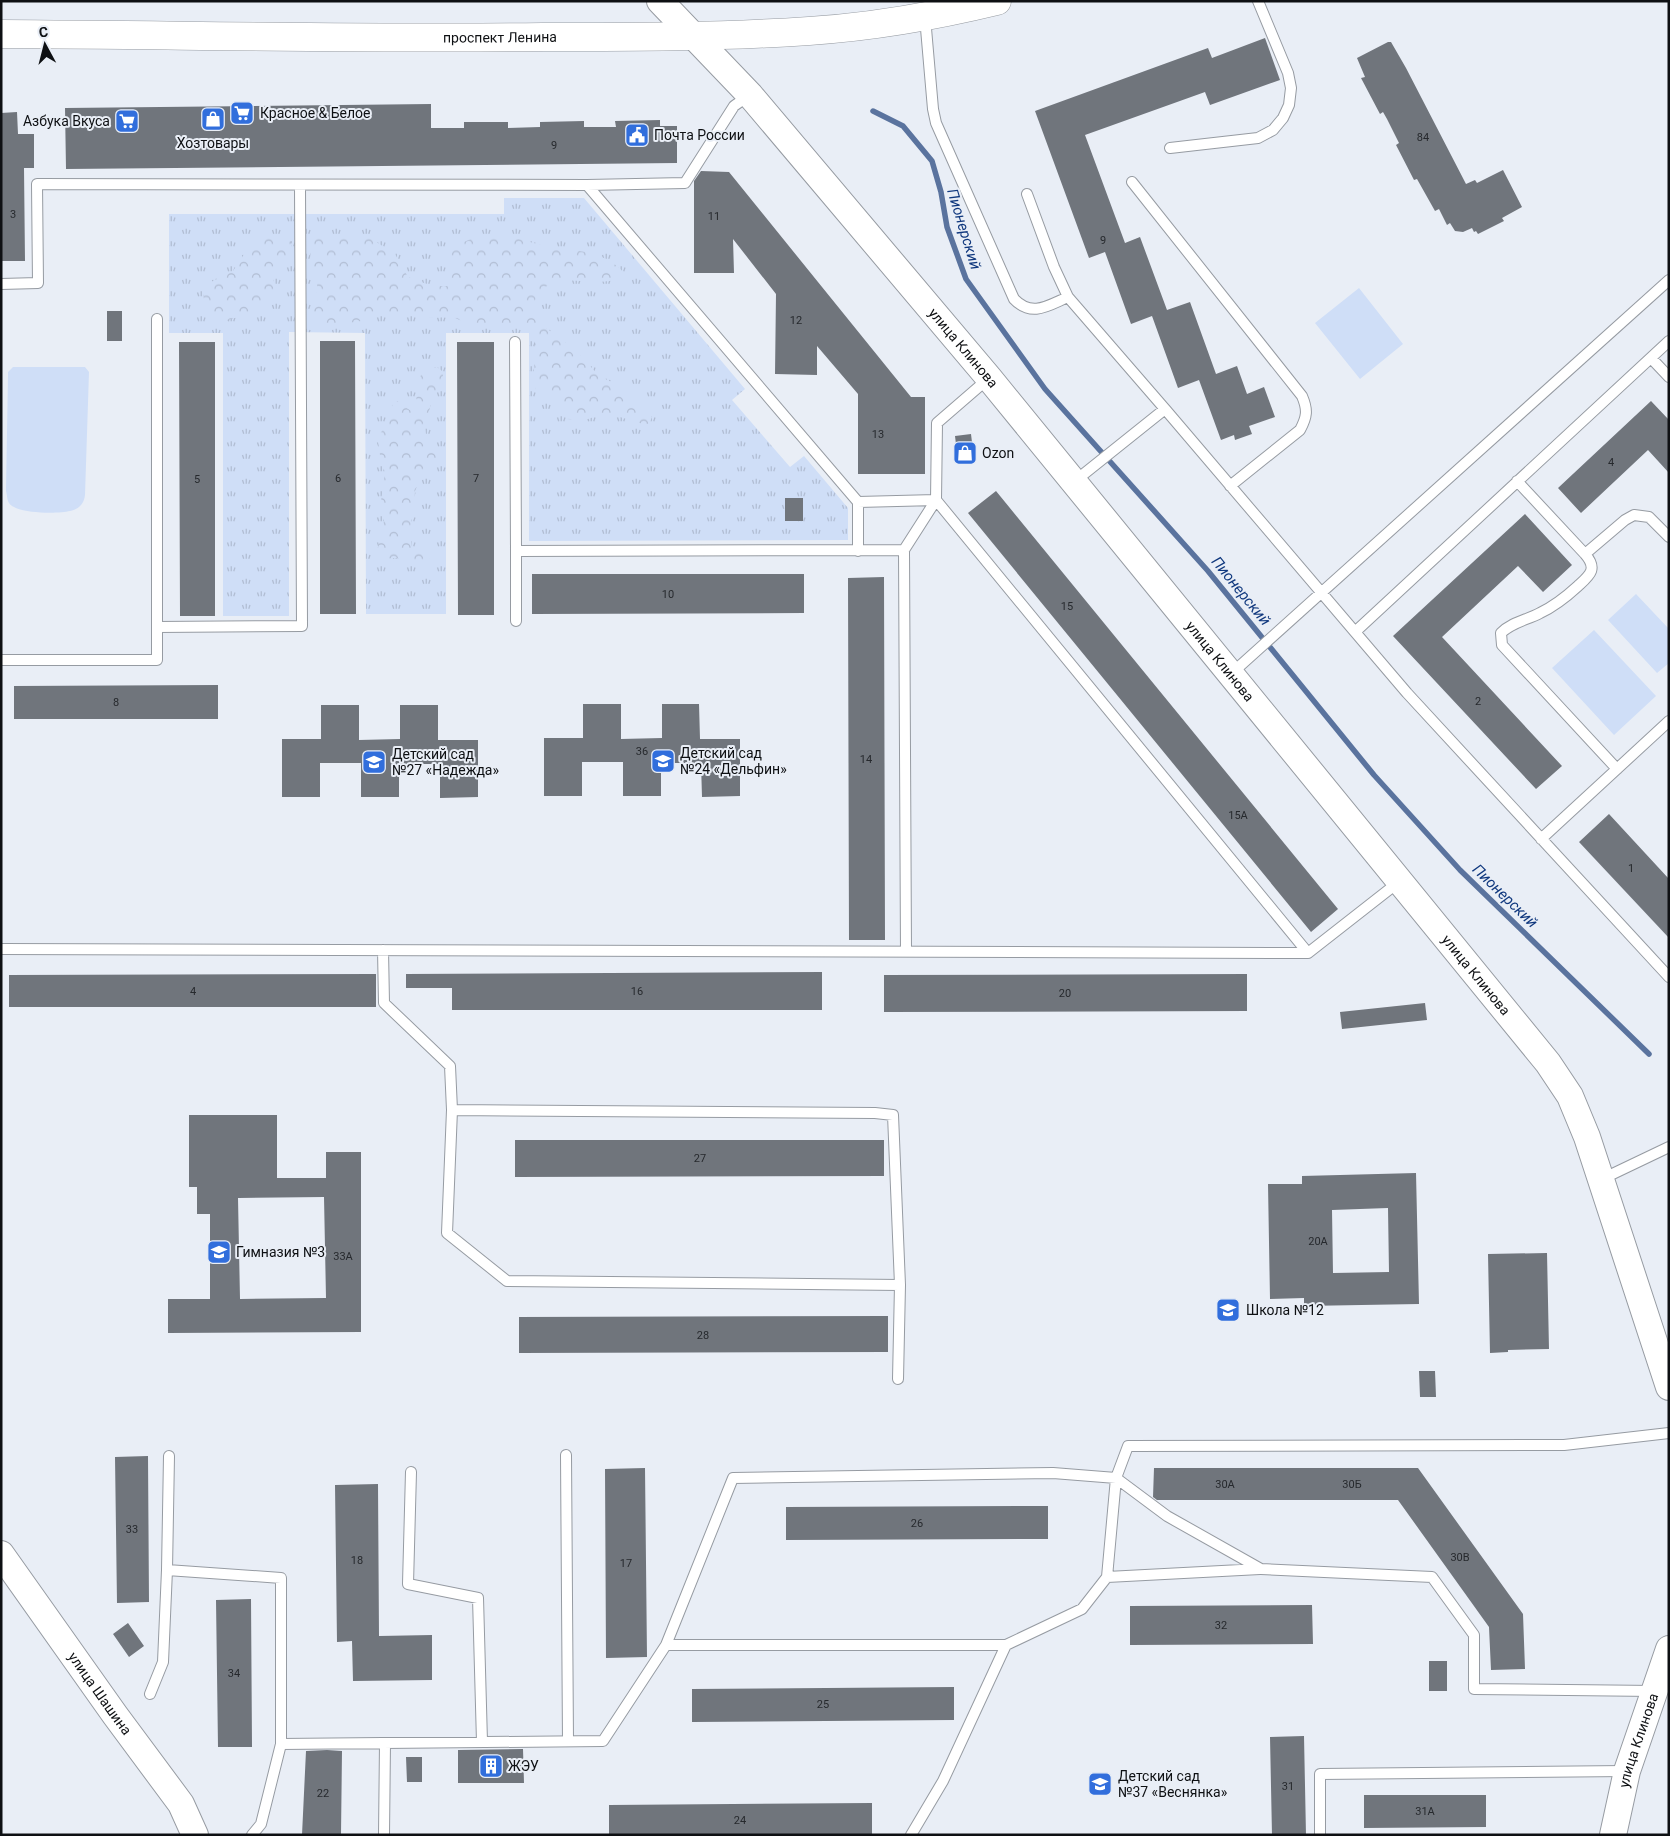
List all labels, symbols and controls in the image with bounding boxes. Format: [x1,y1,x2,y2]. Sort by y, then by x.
north arrow [20,20,70,70]
text: С [38,24,49,41]
street label: проспект Ленина [443,29,557,46]
supermarket icon: Красное & Белое [229,100,255,126]
place label: Красное & Белое [260,105,371,121]
shop icon: Хозтовары [200,106,226,132]
supermarket icon: Азбука Вкуса [114,108,140,134]
place label: Азбука Вкуса [23,113,110,129]
public building icon: Почта России [624,122,650,148]
place label: Почта России [654,127,745,143]
house number: 84 [1417,131,1429,144]
place label: Хозтовары [177,135,249,151]
house number: 9 [551,139,557,152]
water label: Пионерский [943,186,985,272]
house number: 3 [10,208,16,221]
house number: 11 [708,210,720,223]
house number: 9 [1100,234,1106,247]
street label: улица Клинова [925,305,1001,391]
house number: 12 [790,314,802,327]
house number: 13 [872,428,884,441]
shop icon: Ozon [952,440,978,466]
place label: Ozon [982,445,1014,461]
house number: 4 [1608,456,1614,469]
house number: 6 [335,472,341,485]
house number: 7 [473,472,479,485]
house number: 5 [194,473,200,486]
water label: Пионерский [1208,553,1274,629]
house number: 10 [662,588,674,601]
house number: 15 [1061,600,1073,613]
street label: улица Клинова [1183,618,1257,704]
house number: 2 [1475,695,1481,708]
house number: 8 [113,696,119,709]
house number: 36 [636,745,648,758]
place label: Детский сад №24 «Дельфин» [680,745,787,777]
place label: Детский сад №27 «Надежда» [392,746,499,778]
school or university icon: Детский сад №24 «Дельфин» [650,748,676,774]
school or university icon: Детский сад №27 «Надежда» [361,749,387,775]
house number: 14 [860,753,872,766]
house number: 15А [1228,809,1249,822]
water label: Пионерский [1469,860,1541,932]
house number: 1 [1628,862,1634,875]
street label: улица Клинова [1439,932,1514,1018]
house number: 4 [190,985,196,998]
house number: 16 [631,985,643,998]
house number: 20 [1059,987,1071,1000]
house number: 27 [694,1152,706,1165]
house number: 20А [1308,1235,1329,1248]
school or university icon: Гимназия №3 [206,1239,232,1265]
place label: Гимназия №3 [236,1244,325,1260]
house number: 33А [333,1250,354,1263]
school or university icon: Школа №12 [1215,1297,1241,1323]
place label: Школа №12 [1246,1302,1324,1318]
house number: 28 [697,1329,709,1342]
house number: 30А [1215,1478,1236,1491]
house number: 30Б [1342,1478,1362,1491]
house number: 26 [911,1517,923,1530]
house number: 33 [126,1523,138,1536]
house number: 30В [1450,1551,1470,1564]
house number: 18 [351,1554,363,1567]
house number: 17 [620,1557,632,1570]
house number: 32 [1215,1619,1227,1632]
street label: улица Шашина [65,1649,135,1738]
house number: 34 [228,1667,240,1680]
street label: улица Клинова [1616,1691,1661,1789]
house number: 25 [817,1698,829,1711]
building icon: ЖЭУ [478,1753,504,1779]
place label: ЖЭУ [508,1758,539,1774]
place label: Детский сад №37 «Веснянка» [1118,1768,1228,1800]
school or university icon: Детский сад №37 «Веснянка» [1087,1771,1113,1797]
house number: 31 [1282,1780,1294,1793]
house number: 22 [317,1787,329,1800]
house number: 31А [1415,1805,1436,1818]
house number: 24 [734,1814,746,1827]

